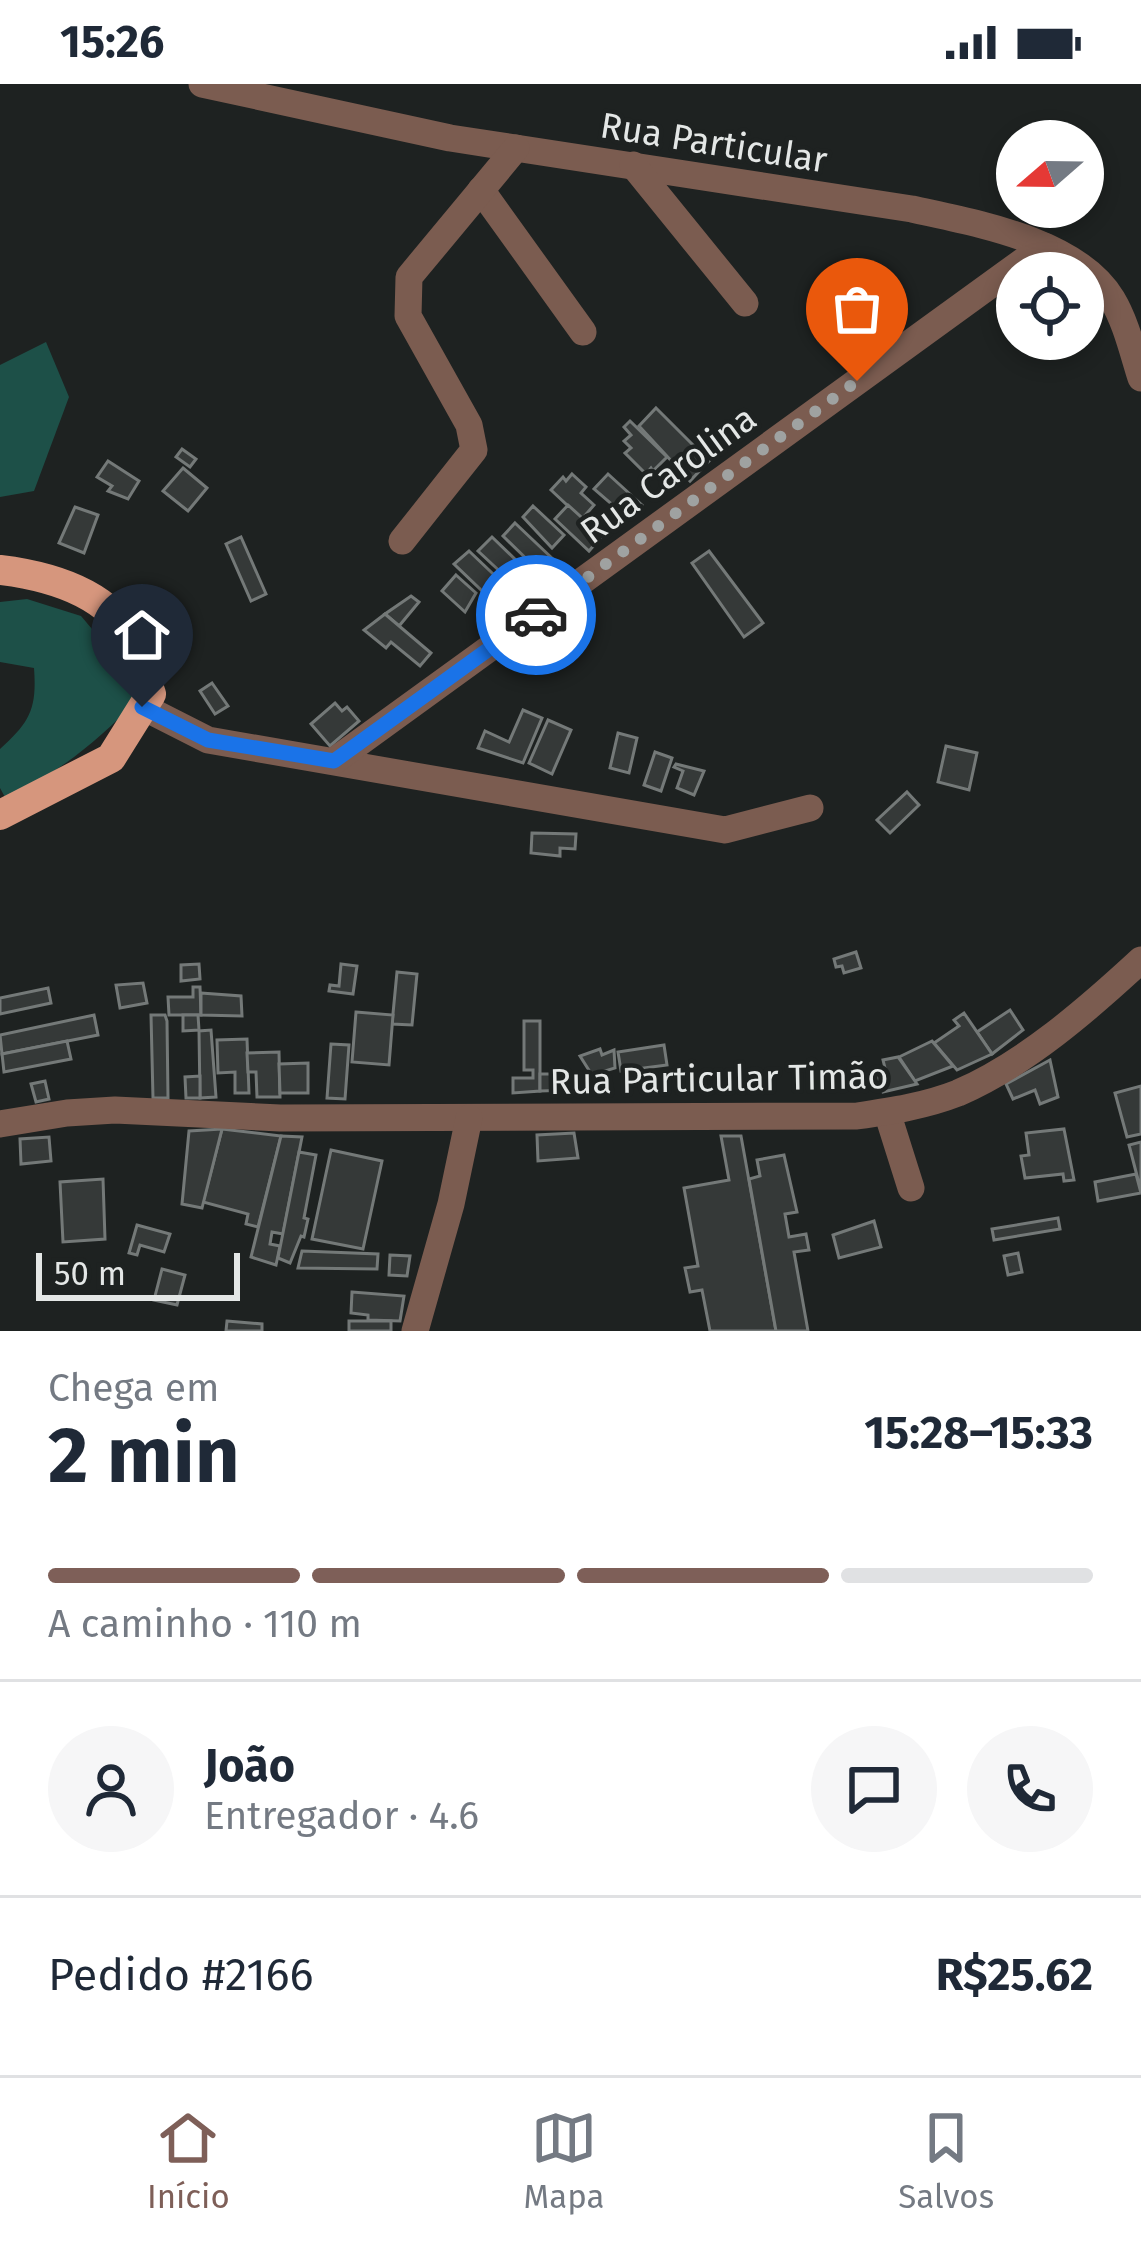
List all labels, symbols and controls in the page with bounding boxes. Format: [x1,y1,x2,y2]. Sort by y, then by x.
text: 15:26 [60,15,164,69]
street label: Rua Particular [597,103,831,183]
north arrow [996,120,1104,228]
map controls [996,120,1104,360]
button: locate [996,252,1104,360]
pin [806,258,908,381]
icon: bag [824,276,890,342]
street label: Rua Carolina [572,396,765,553]
courier [476,555,596,675]
icon: car [503,582,569,648]
pin [91,584,193,707]
icon: home [109,602,175,668]
street label: Rua Particular Timão [549,1054,889,1104]
scale bar [36,1247,240,1300]
text: 50 m [54,1254,126,1294]
text: Chega em [48,1365,219,1411]
text: 15:28–15:33 [864,1406,1093,1460]
text: 2 min [48,1409,240,1503]
text: A caminho · 110 m [48,1601,362,1647]
button: person [48,1726,174,1852]
button: chat [811,1726,937,1852]
button: phone [967,1726,1093,1852]
text: João [204,1739,295,1793]
text: Entregador · 4.6 [204,1793,479,1839]
text: Pedido #2166 [48,1948,314,2002]
text: R$25.62 [936,1948,1093,2002]
tab: Início [147,2105,230,2217]
tab: Mapa [524,2105,604,2217]
tab: Salvos [898,2105,994,2217]

